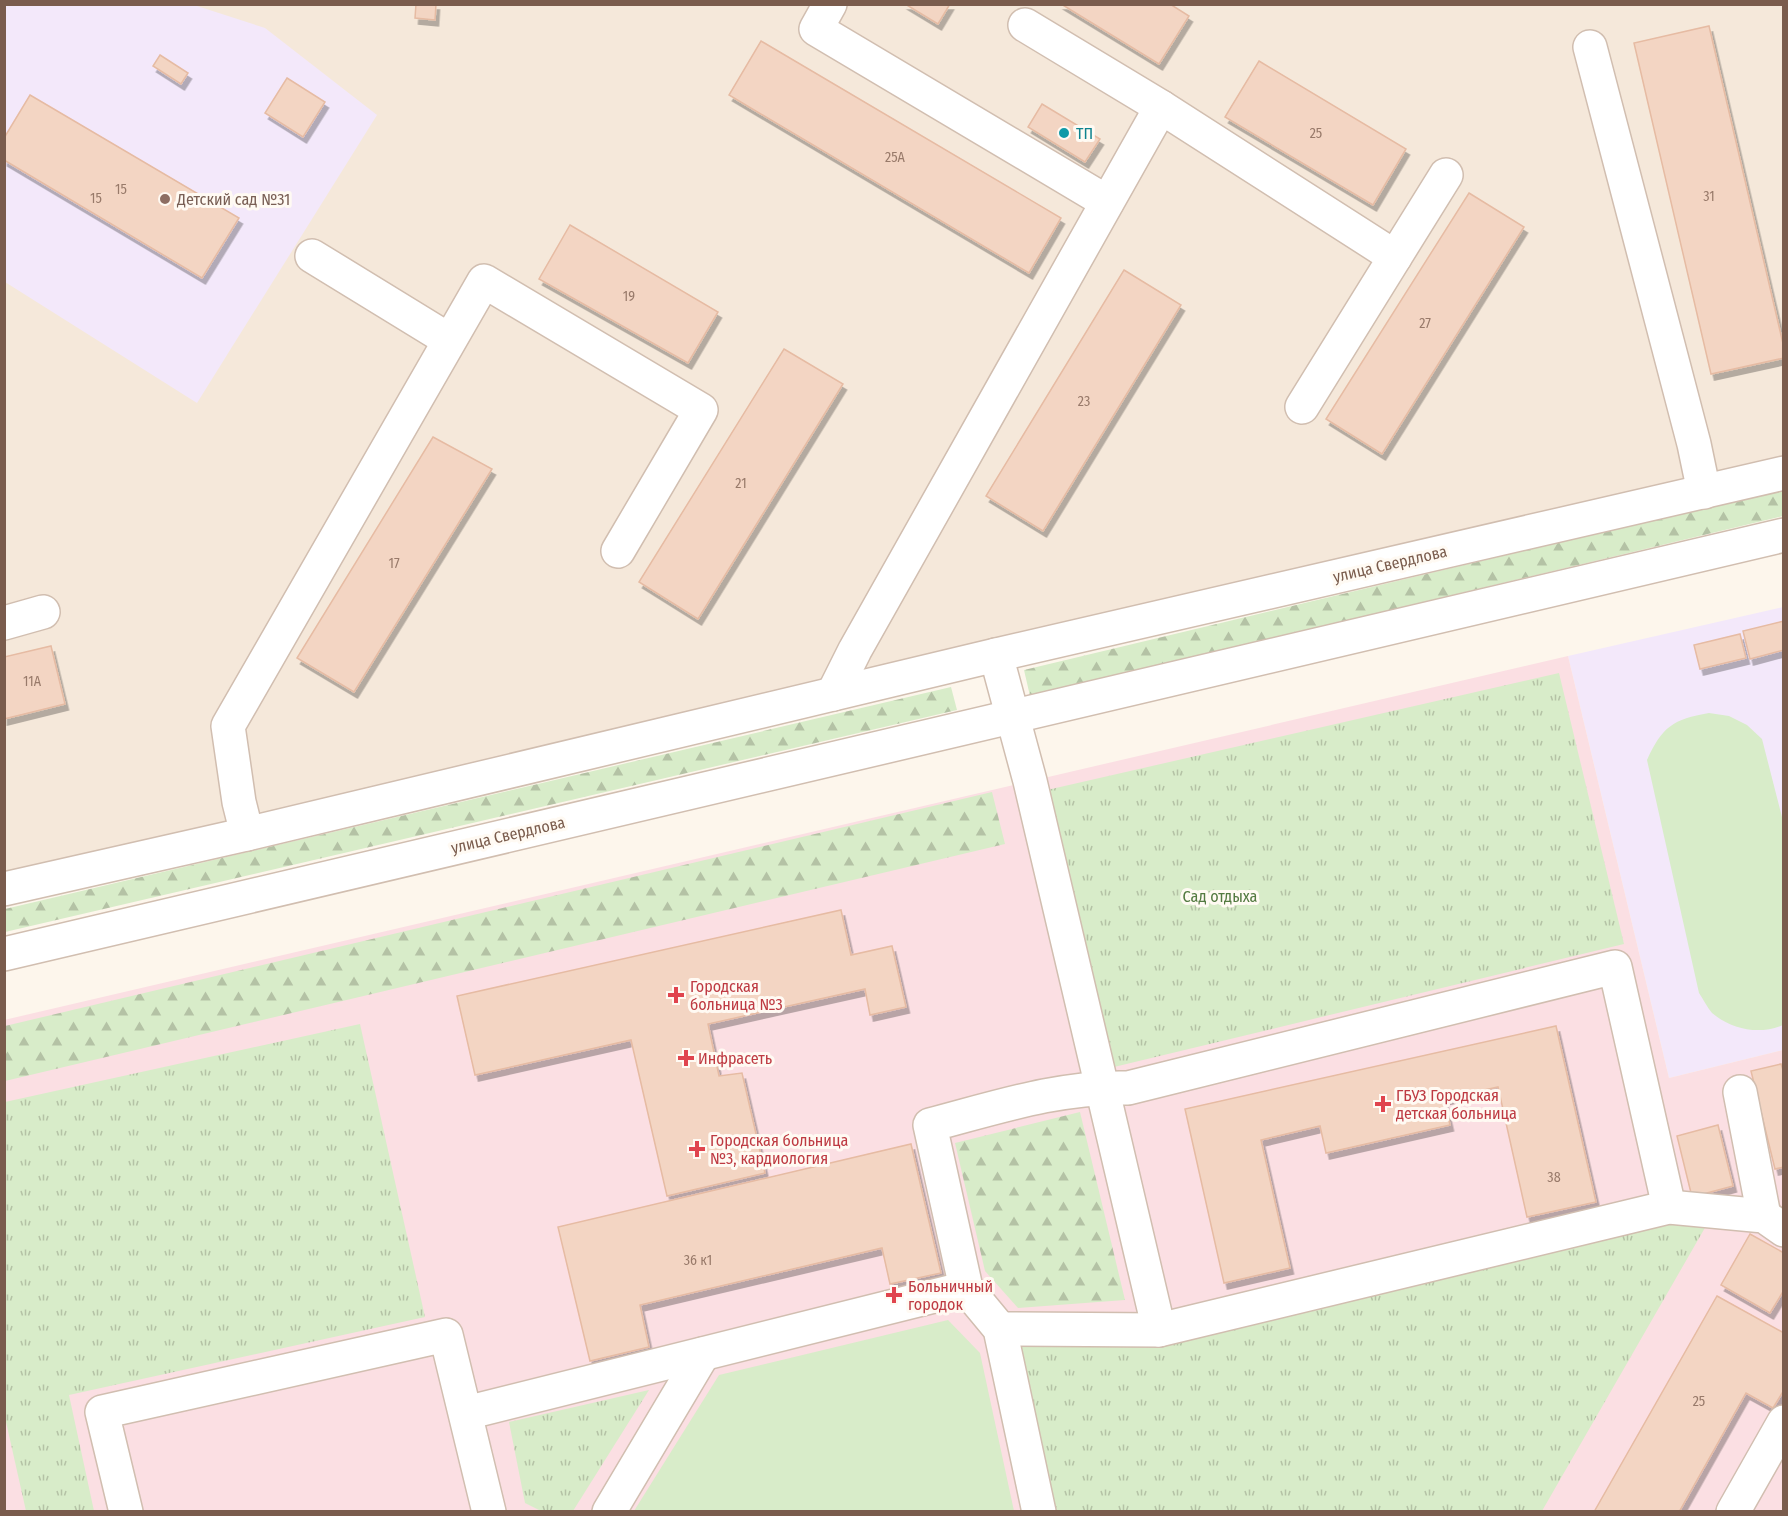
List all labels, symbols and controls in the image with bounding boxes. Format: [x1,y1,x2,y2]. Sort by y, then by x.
place label: ТП [1076,124,1093,143]
house number: 25 [1310,125,1322,142]
marker: ТП [1057,126,1071,140]
house number: 25А [885,149,906,166]
house number: 15 [115,181,127,198]
house number: 31 [1703,188,1715,205]
house number: 15 [90,190,102,207]
place label: Детский сад №31 [176,190,290,209]
marker: Детский сад №31 [158,192,172,206]
house number: 19 [623,288,635,305]
house number: 27 [1419,315,1431,332]
house number: 23 [1078,393,1090,410]
house number: 21 [735,475,747,492]
street label: улица Свердлова [1331,542,1449,586]
house number: 17 [388,555,400,572]
house number: 11А [23,673,42,690]
street label: улица Свердлова [449,813,567,857]
park label: Сад отдыха [1183,887,1258,906]
place label: Городская больница №3 [690,977,783,1014]
marker: Городская больница №3 [667,986,685,1004]
place label: Инфрасеть [698,1049,772,1068]
marker: Инфрасеть [679,1051,693,1065]
place label: ГБУЗ Городская детская больница [1396,1086,1517,1123]
marker: ГБУЗ Городская детская больница [1374,1095,1392,1113]
place label: Городская больница №3, кардиология [710,1131,848,1168]
marker: Городская больница №3, кардиология [688,1140,706,1158]
house number: 38 [1547,1169,1561,1186]
house number: 36 к1 [684,1252,712,1269]
place label: Больничный городок [908,1277,993,1314]
marker: Больничный городок [885,1286,903,1304]
house number: 25 [1693,1393,1705,1410]

